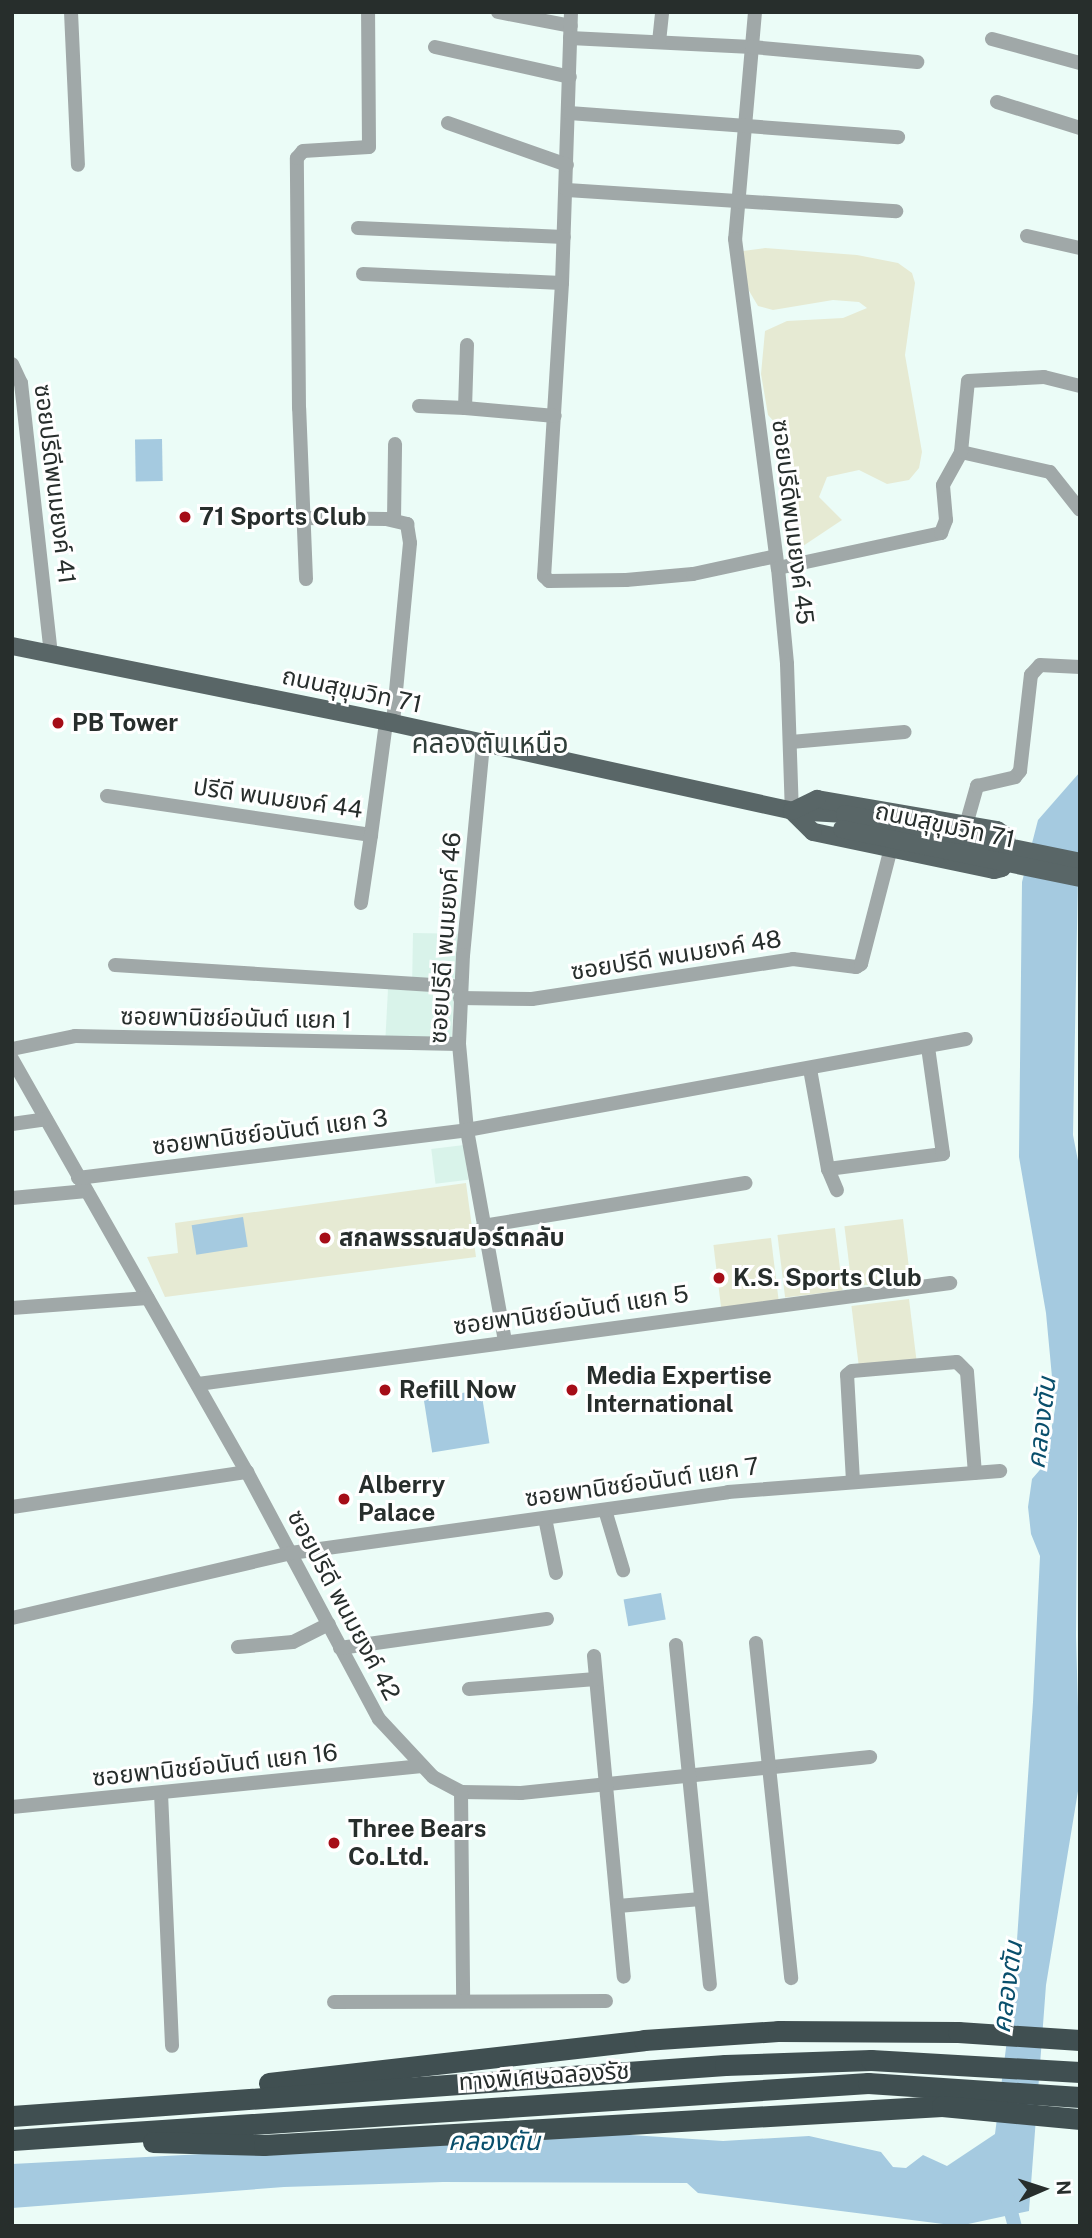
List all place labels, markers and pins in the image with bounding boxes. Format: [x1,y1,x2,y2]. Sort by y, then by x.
place label: 71 Sports Club [199,503,367,531]
marker: 71 Sports Club [177,509,193,525]
place label: PB Tower [72,709,178,737]
marker: PB Tower [50,715,66,731]
place label: สกลพรรณสปอร์ตคลับ [339,1224,565,1252]
marker: สกลพรรณสปอร์ตคลับ [317,1230,333,1246]
place label: K.S. Sports Club [733,1264,922,1292]
marker: K.S. Sports Club [711,1270,727,1286]
place label: Media Expertise International [586,1362,772,1418]
place label: Refill Now [399,1376,516,1404]
marker: Refill Now [377,1382,393,1398]
marker: Media Expertise International [564,1382,580,1398]
place label: Alberry Palace [358,1471,445,1527]
marker: Alberry Palace [336,1491,352,1507]
place label: Three Bears Co.Ltd. [348,1815,486,1871]
marker: Three Bears Co.Ltd. [326,1835,342,1851]

